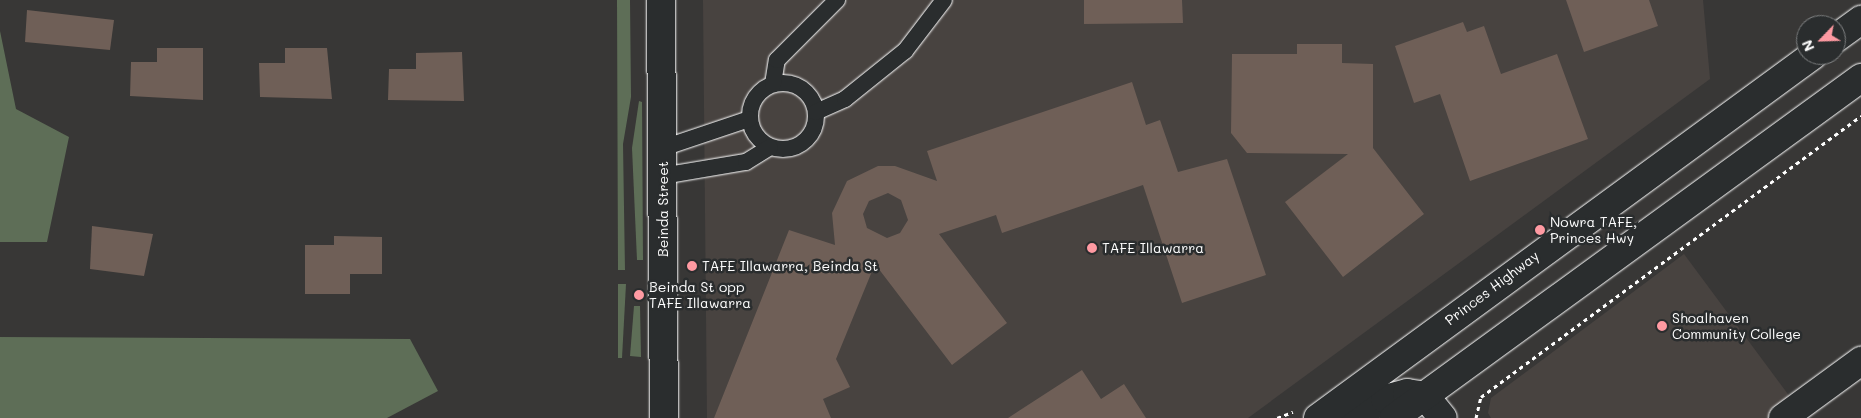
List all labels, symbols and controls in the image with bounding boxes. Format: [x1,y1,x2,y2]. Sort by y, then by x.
north arrow [1796,15,1846,65]
text: N [1797,37,1819,55]
street label: Beinda Street [655,161,671,257]
place label: Nowra TAFE, Princes Hwy [1550,214,1637,246]
marker: Nowra TAFE, Princes Hwy [1534,224,1546,236]
place label: TAFE Illawarra [1102,240,1204,256]
marker: TAFE Illawarra [1086,242,1098,254]
street label: Princes Highway [1442,247,1542,329]
place label: TAFE Illawarra, Beinda St [702,258,878,274]
marker: TAFE Illawarra, Beinda St [686,260,698,272]
place label: Beinda St opp TAFE Illawarra [649,279,751,312]
marker: Beinda St opp TAFE Illawarra [633,289,645,301]
place label: Shoalhaven Community College [1672,310,1801,342]
marker: Shoalhaven Community College [1656,320,1668,332]

